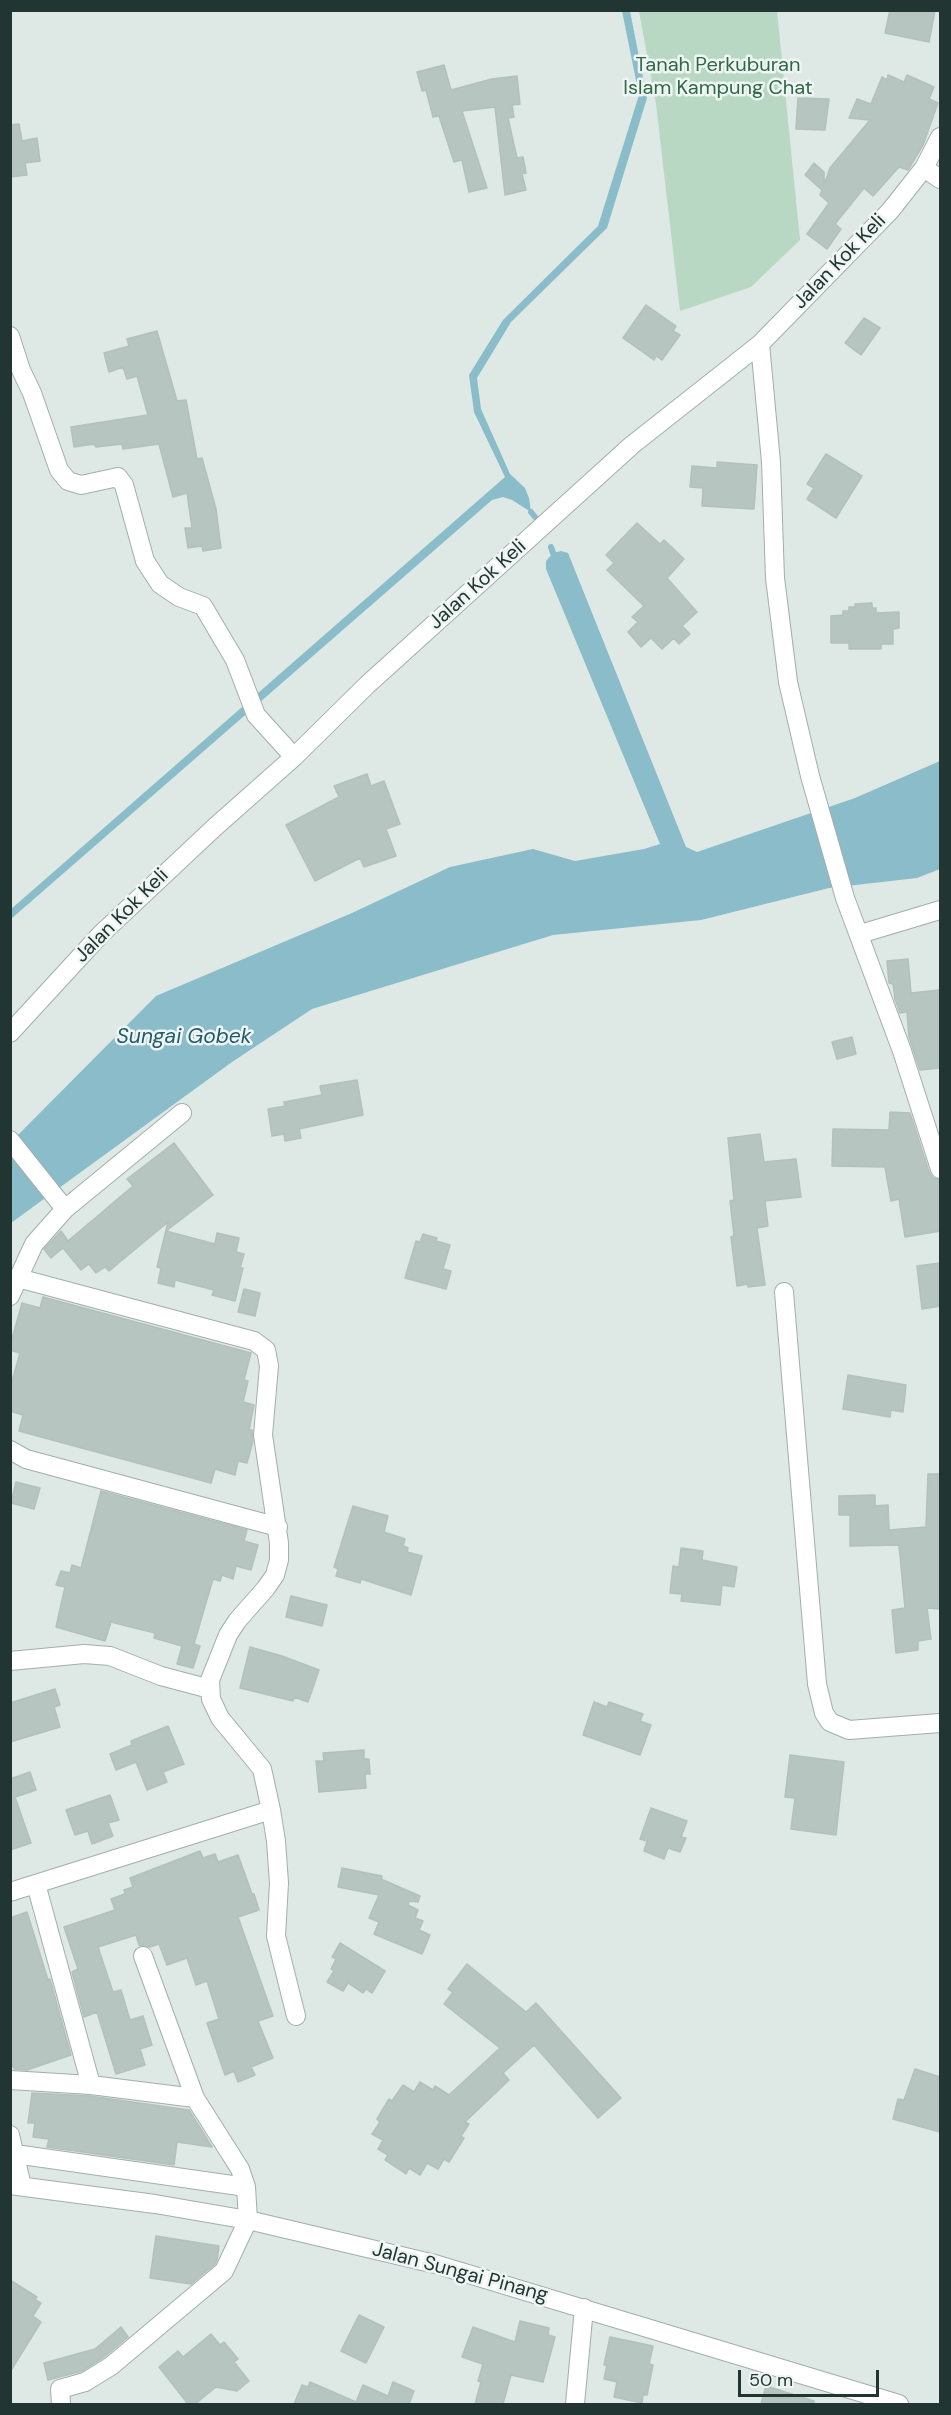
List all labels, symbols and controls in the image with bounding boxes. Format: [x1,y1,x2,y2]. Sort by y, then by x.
park label: Tanah Perkuburan Islam Kampung Chat [623,54,813,101]
street label: Jalan Kok Keli [789,209,891,315]
street label: Jalan Kok Keli [424,535,532,635]
street label: Jalan Kok Keli [70,864,174,968]
water label: Sungai Gobek [117,1024,251,1050]
street label: Jalan Sungai Pinang [369,2238,551,2308]
scale bar [741,2358,882,2396]
text: 50 m [749,2368,793,2392]

